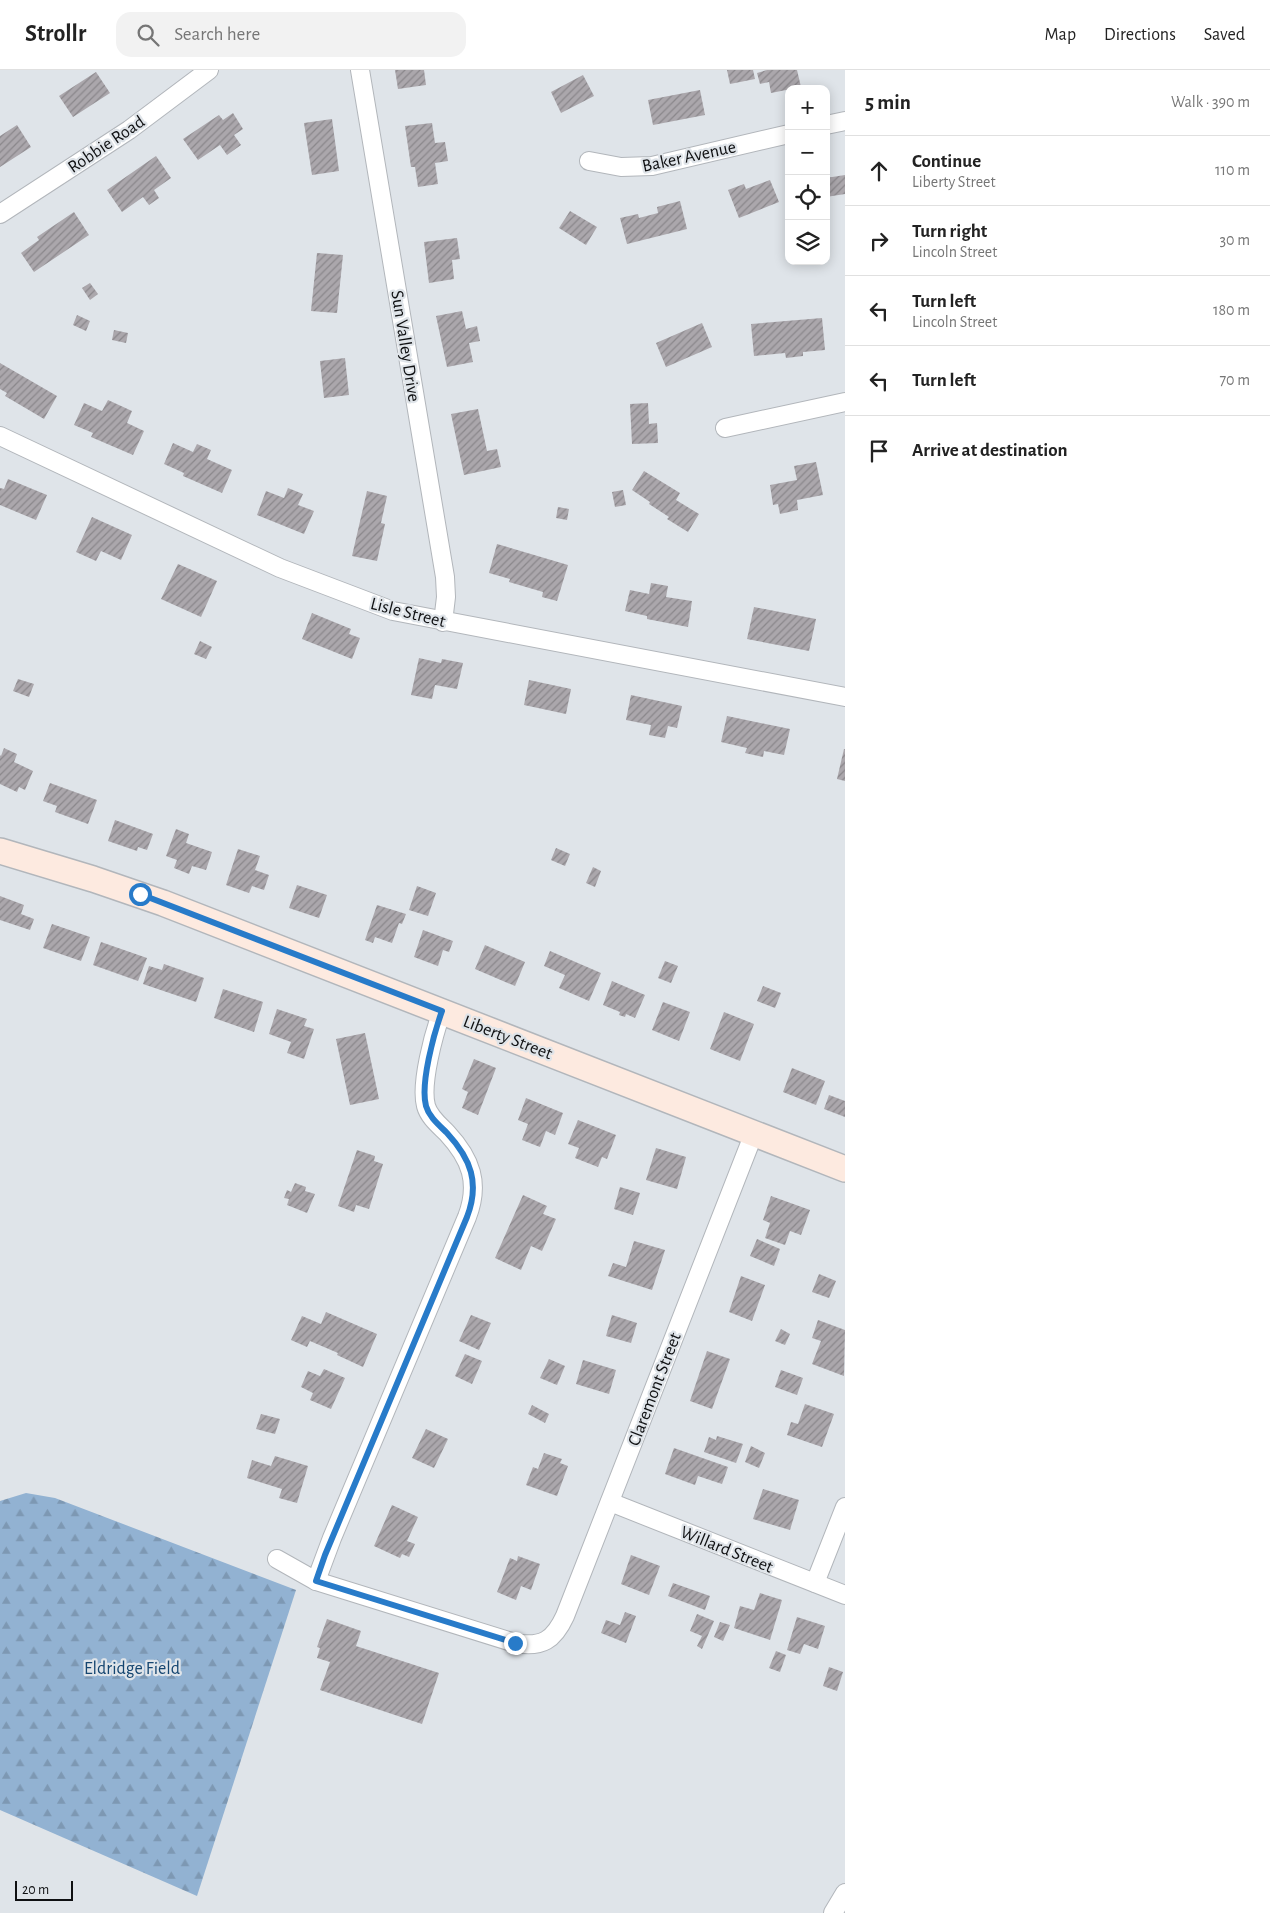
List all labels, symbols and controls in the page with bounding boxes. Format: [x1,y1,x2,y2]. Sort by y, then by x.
search box [116,12,466,57]
icon: search [134,21,162,49]
text: Strollr [25,22,86,46]
text: Search here [174,25,260,44]
text: Map [1045,26,1076,44]
text: Directions [1104,26,1176,44]
text: Saved [1204,26,1245,44]
map controls [785,85,830,265]
button: + [785,85,830,130]
text: 5 min [865,92,911,113]
text: Walk · 390 m [1171,94,1250,110]
street label: Robbie Road [65,113,148,177]
button: − [785,130,830,175]
street label: Baker Avenue [641,138,738,176]
text: Continue [912,152,981,171]
icon: ahead [865,157,893,185]
text: 110 m [1215,162,1250,178]
text: Liberty Street [912,174,996,190]
button: locate [785,175,830,220]
button: layers [785,220,830,265]
text: Turn right [912,222,987,241]
icon: right [865,227,893,255]
text: 30 m [1220,232,1250,248]
text: Lincoln Street [912,244,997,260]
street label: Sun Valley Drive [387,289,423,403]
text: Turn left [912,292,976,311]
icon: left [865,297,893,325]
text: 180 m [1213,302,1250,318]
text: Lincoln Street [912,314,997,330]
icon: left [865,367,893,395]
text: Turn left [912,371,976,390]
text: 70 m [1219,372,1250,388]
icon: arrive [865,437,893,465]
text: Arrive at destination [912,441,1068,460]
street label: Lisle Street [368,595,447,631]
route start [129,883,152,906]
street label: Liberty Street [461,1013,555,1063]
street label: Claremont Street [625,1330,685,1448]
street label: Willard Street [678,1523,776,1577]
route end [504,1632,527,1655]
park label: Eldridge Field [84,1660,180,1678]
scale bar [15,1878,72,1901]
text: 20 m [22,1883,49,1897]

